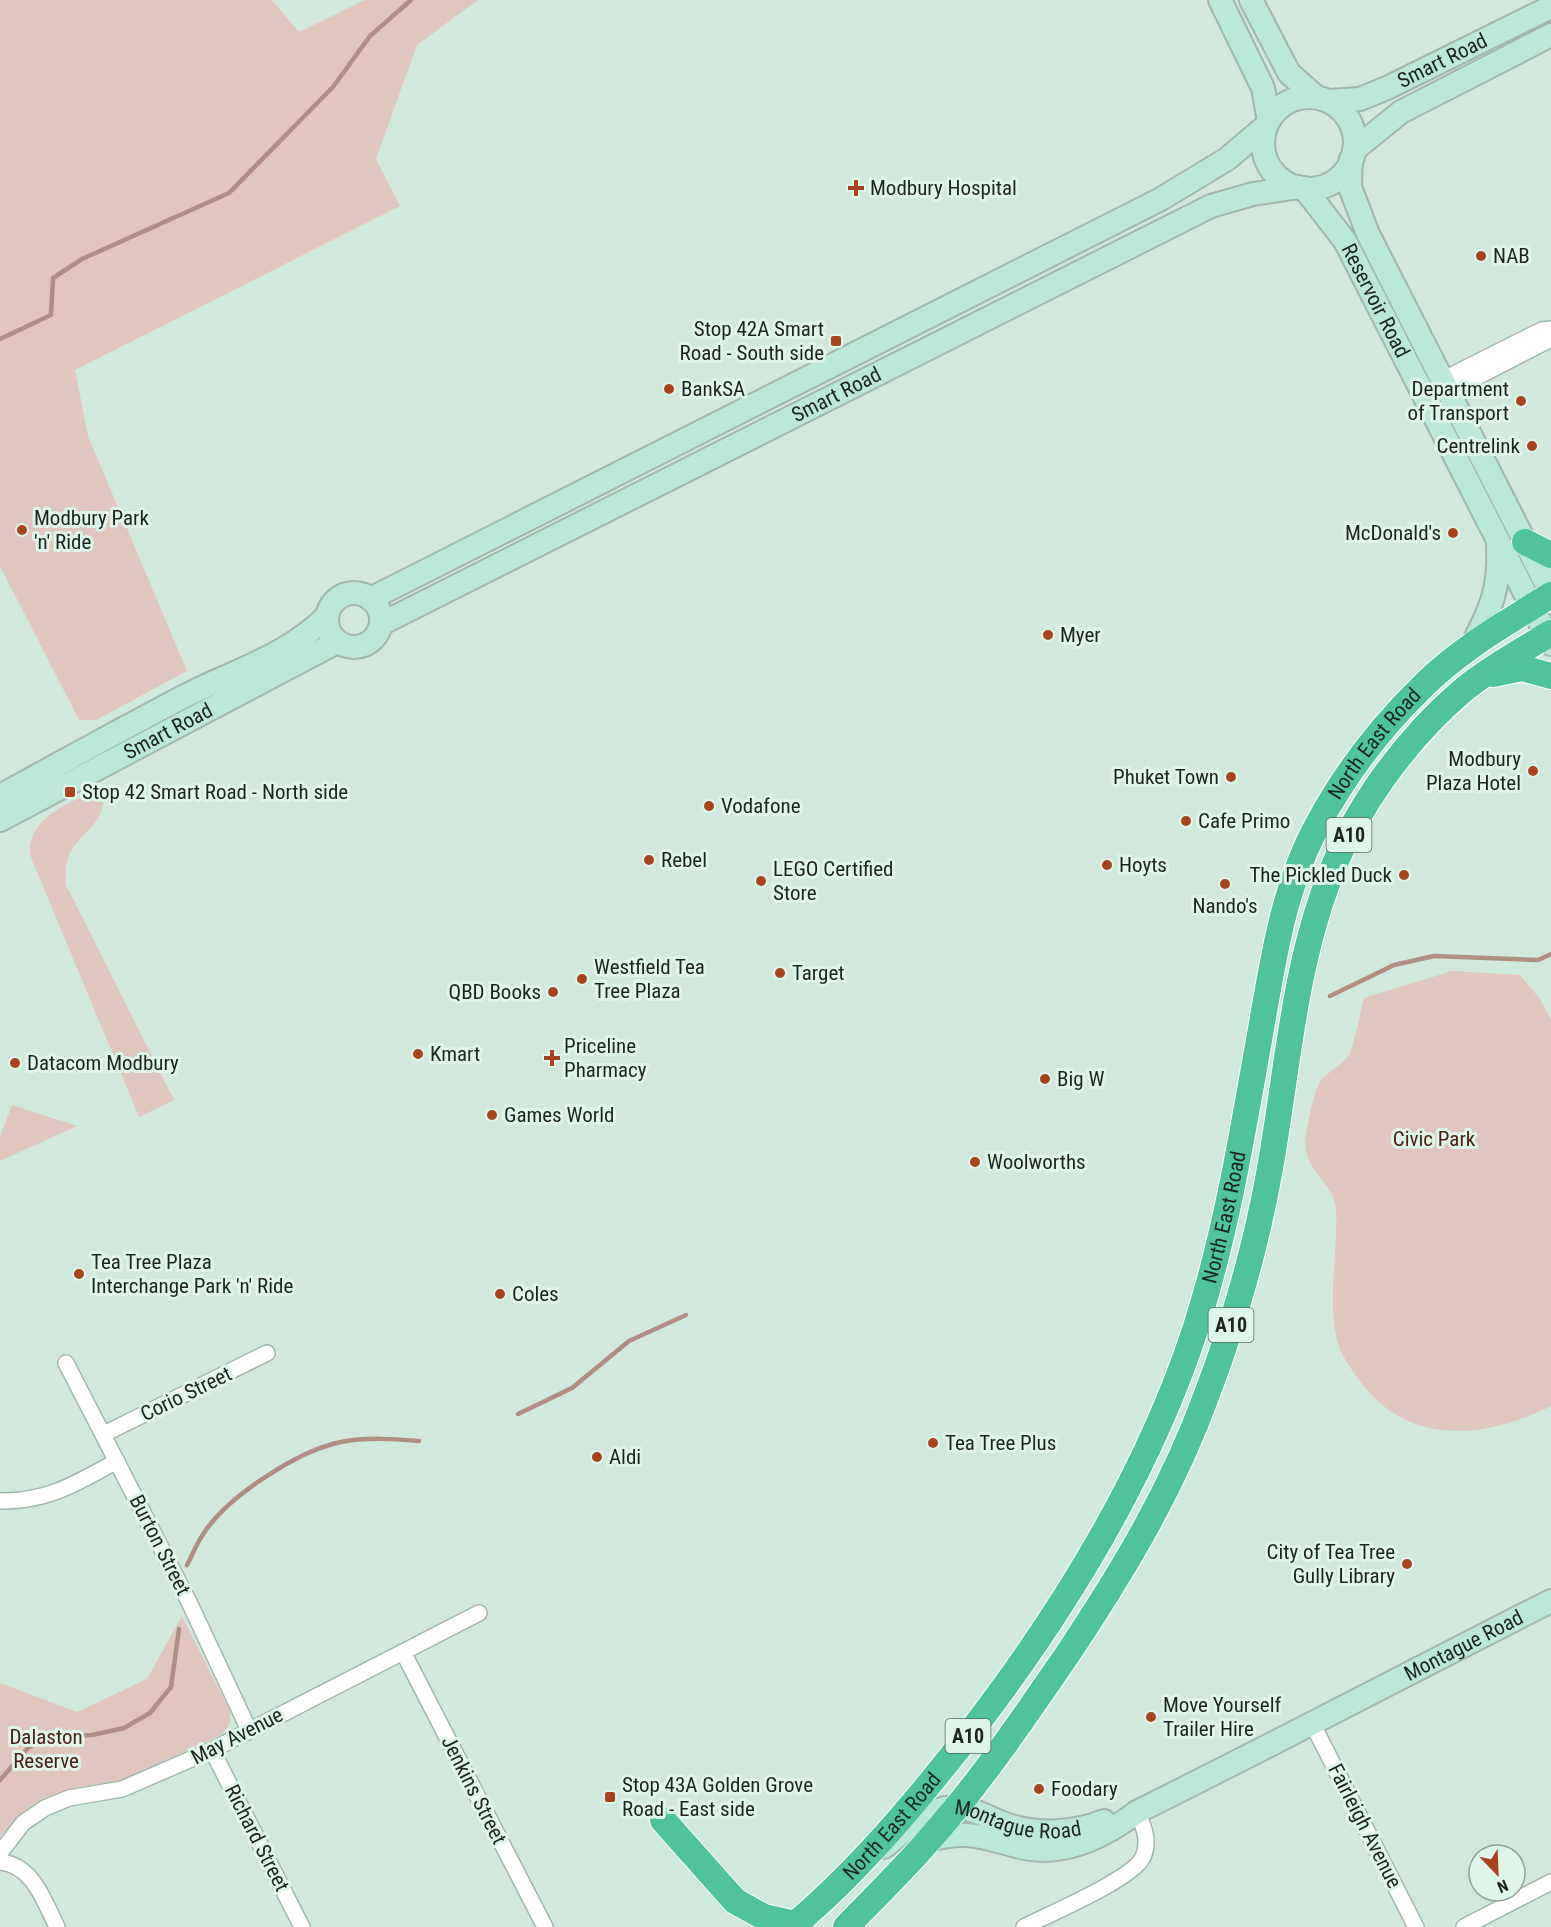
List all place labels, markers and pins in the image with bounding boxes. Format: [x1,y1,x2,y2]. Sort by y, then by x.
place label: Modbury Hospital [870,176,1017,200]
marker: Modbury Hospital [847,179,865,197]
place label: NAB [1493,244,1530,268]
marker: NAB [1474,249,1488,263]
place label: Stop 42A Smart Road - South side [680,317,824,365]
marker: Stop 42A Smart Road - South side [829,334,843,348]
place label: BankSA [681,377,745,401]
place label: Department of Transport [1407,377,1509,425]
marker: BankSA [662,382,676,396]
marker: Department of Transport [1514,394,1528,408]
place label: Centrelink [1437,434,1521,458]
marker: Centrelink [1525,439,1539,453]
place label: Modbury Park 'n' Ride [34,506,149,554]
place label: McDonald's [1345,521,1441,545]
marker: Modbury Park 'n' Ride [15,523,29,537]
marker: McDonald's [1446,526,1460,540]
place label: Myer [1060,623,1101,647]
marker: Myer [1041,628,1055,642]
place label: Modbury Plaza Hotel [1426,747,1521,795]
marker: Modbury Plaza Hotel [1526,764,1540,778]
place label: Phuket Town [1113,765,1219,789]
marker: Phuket Town [1224,770,1238,784]
place label: Stop 42 Smart Road - North side [82,780,348,804]
marker: Stop 42 Smart Road - North side [63,785,77,799]
place label: Vodafone [721,794,801,818]
marker: Vodafone [702,799,716,813]
place label: Cafe Primo [1198,809,1290,833]
marker: Cafe Primo [1179,814,1193,828]
place label: Rebel [661,848,707,872]
marker: Rebel [642,853,656,867]
place label: Hoyts [1119,853,1167,877]
place label: LEGO Certified Store [773,857,894,905]
marker: Hoyts [1100,858,1114,872]
place label: The Pickled Duck [1249,863,1393,887]
marker: The Pickled Duck [1397,868,1411,882]
marker: LEGO Certified Store [754,874,768,888]
marker: Nando's [1218,877,1232,891]
place label: Nando's [1192,894,1258,918]
place label: Westfield Tea Tree Plaza [594,955,705,1003]
place label: Target [792,961,844,985]
marker: Target [773,966,787,980]
marker: Westfield Tea Tree Plaza [575,972,589,986]
place label: QBD Books [449,980,541,1004]
marker: QBD Books [546,985,560,999]
place label: Priceline Pharmacy [564,1034,647,1082]
place label: Kmart [430,1042,480,1066]
marker: Kmart [411,1047,425,1061]
place label: Datacom Modbury [27,1051,179,1075]
marker: Priceline Pharmacy [545,1051,559,1065]
marker: Datacom Modbury [8,1056,22,1070]
place label: Big W [1057,1067,1104,1091]
marker: Big W [1038,1072,1052,1086]
place label: Games World [504,1103,614,1127]
marker: Games World [485,1108,499,1122]
place label: Woolworths [987,1150,1086,1174]
marker: Woolworths [968,1155,982,1169]
place label: Tea Tree Plaza Interchange Park 'n' Ride [91,1250,293,1298]
marker: Tea Tree Plaza Interchange Park 'n' Ride [72,1267,86,1281]
place label: Coles [512,1282,559,1306]
marker: Coles [493,1287,507,1301]
place label: Tea Tree Plus [945,1431,1056,1455]
marker: Tea Tree Plus [926,1436,940,1450]
place label: Aldi [609,1445,641,1469]
marker: Aldi [590,1450,604,1464]
place label: City of Tea Tree Gully Library [1267,1540,1395,1588]
marker: City of Tea Tree Gully Library [1400,1557,1414,1571]
place label: Move Yourself Trailer Hire [1163,1693,1281,1741]
marker: Move Yourself Trailer Hire [1144,1710,1158,1724]
place label: Stop 43A Golden Grove Road - East side [622,1773,813,1821]
place label: Foodary [1051,1777,1118,1801]
marker: Foodary [1032,1782,1046,1796]
marker: Stop 43A Golden Grove Road - East side [603,1790,617,1804]

